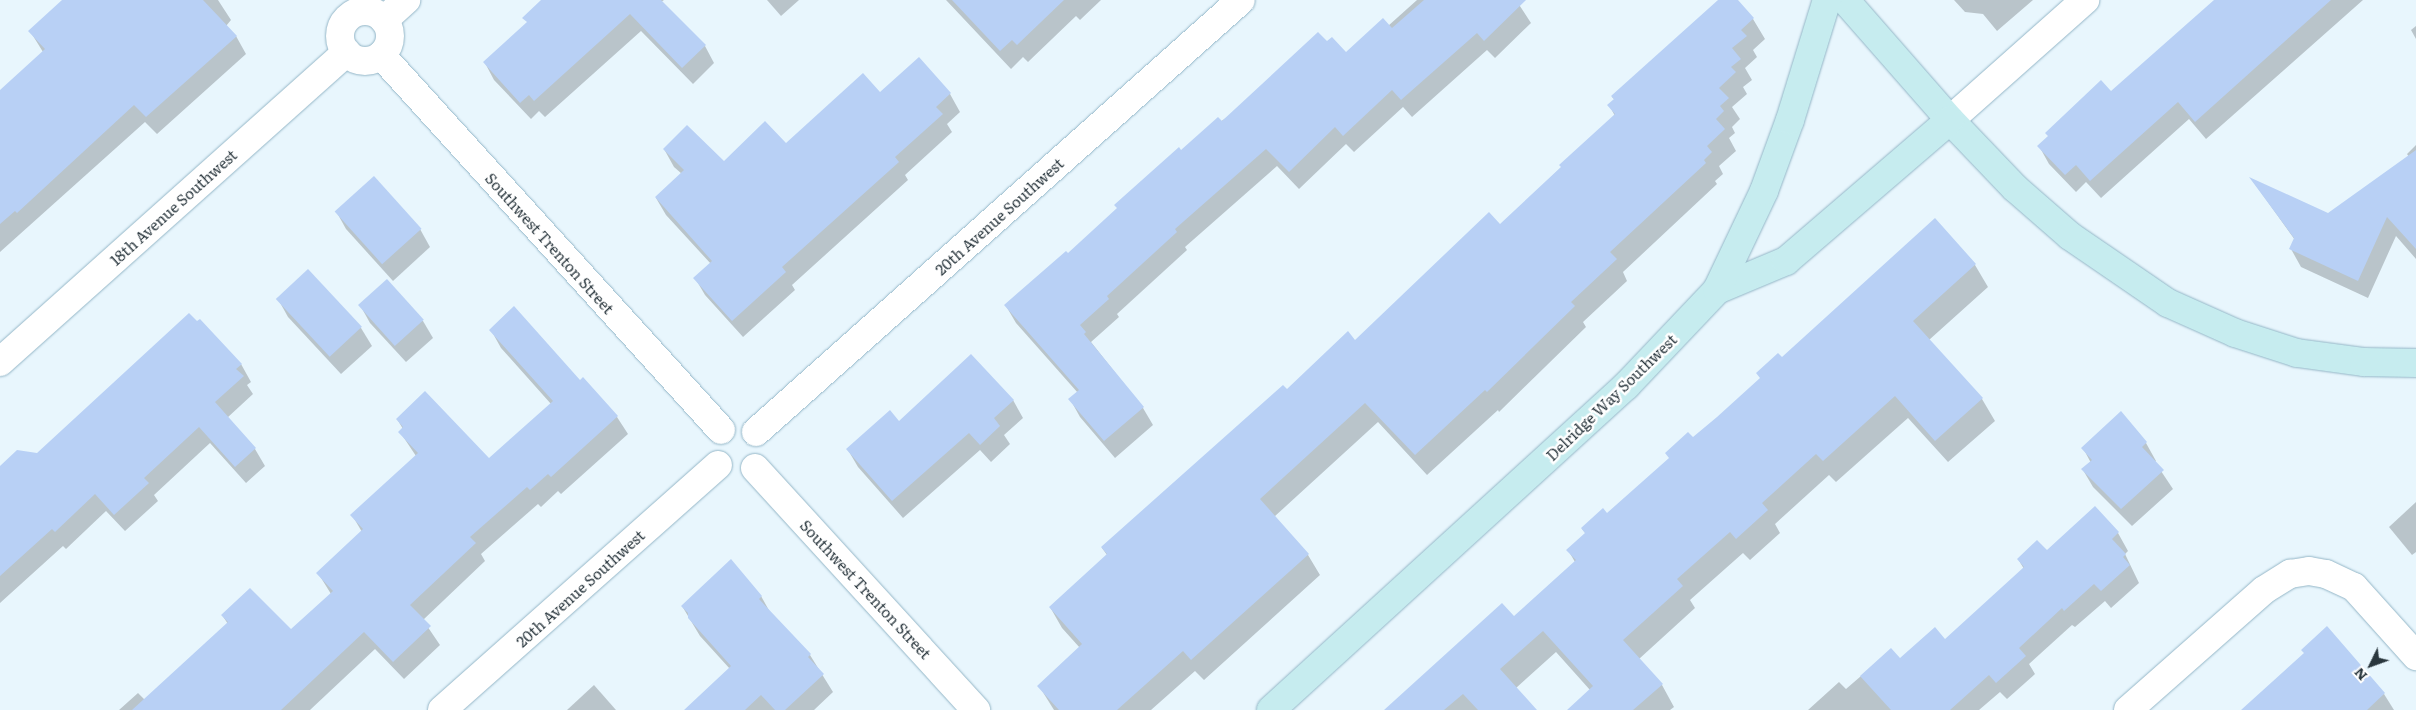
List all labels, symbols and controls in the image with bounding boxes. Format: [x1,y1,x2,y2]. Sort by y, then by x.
street label: 18th Avenue Southwest [106,145,240,269]
street label: 20th Avenue Southwest [931,154,1067,278]
street label: Southwest Trenton Street [482,169,618,317]
street label: Delridge Way Southwest [1542,330,1680,464]
street label: Southwest Trenton Street [797,516,935,662]
street label: 20th Avenue Southwest [512,526,648,650]
north arrow [2346,640,2396,690]
text: N [2348,664,2371,686]

